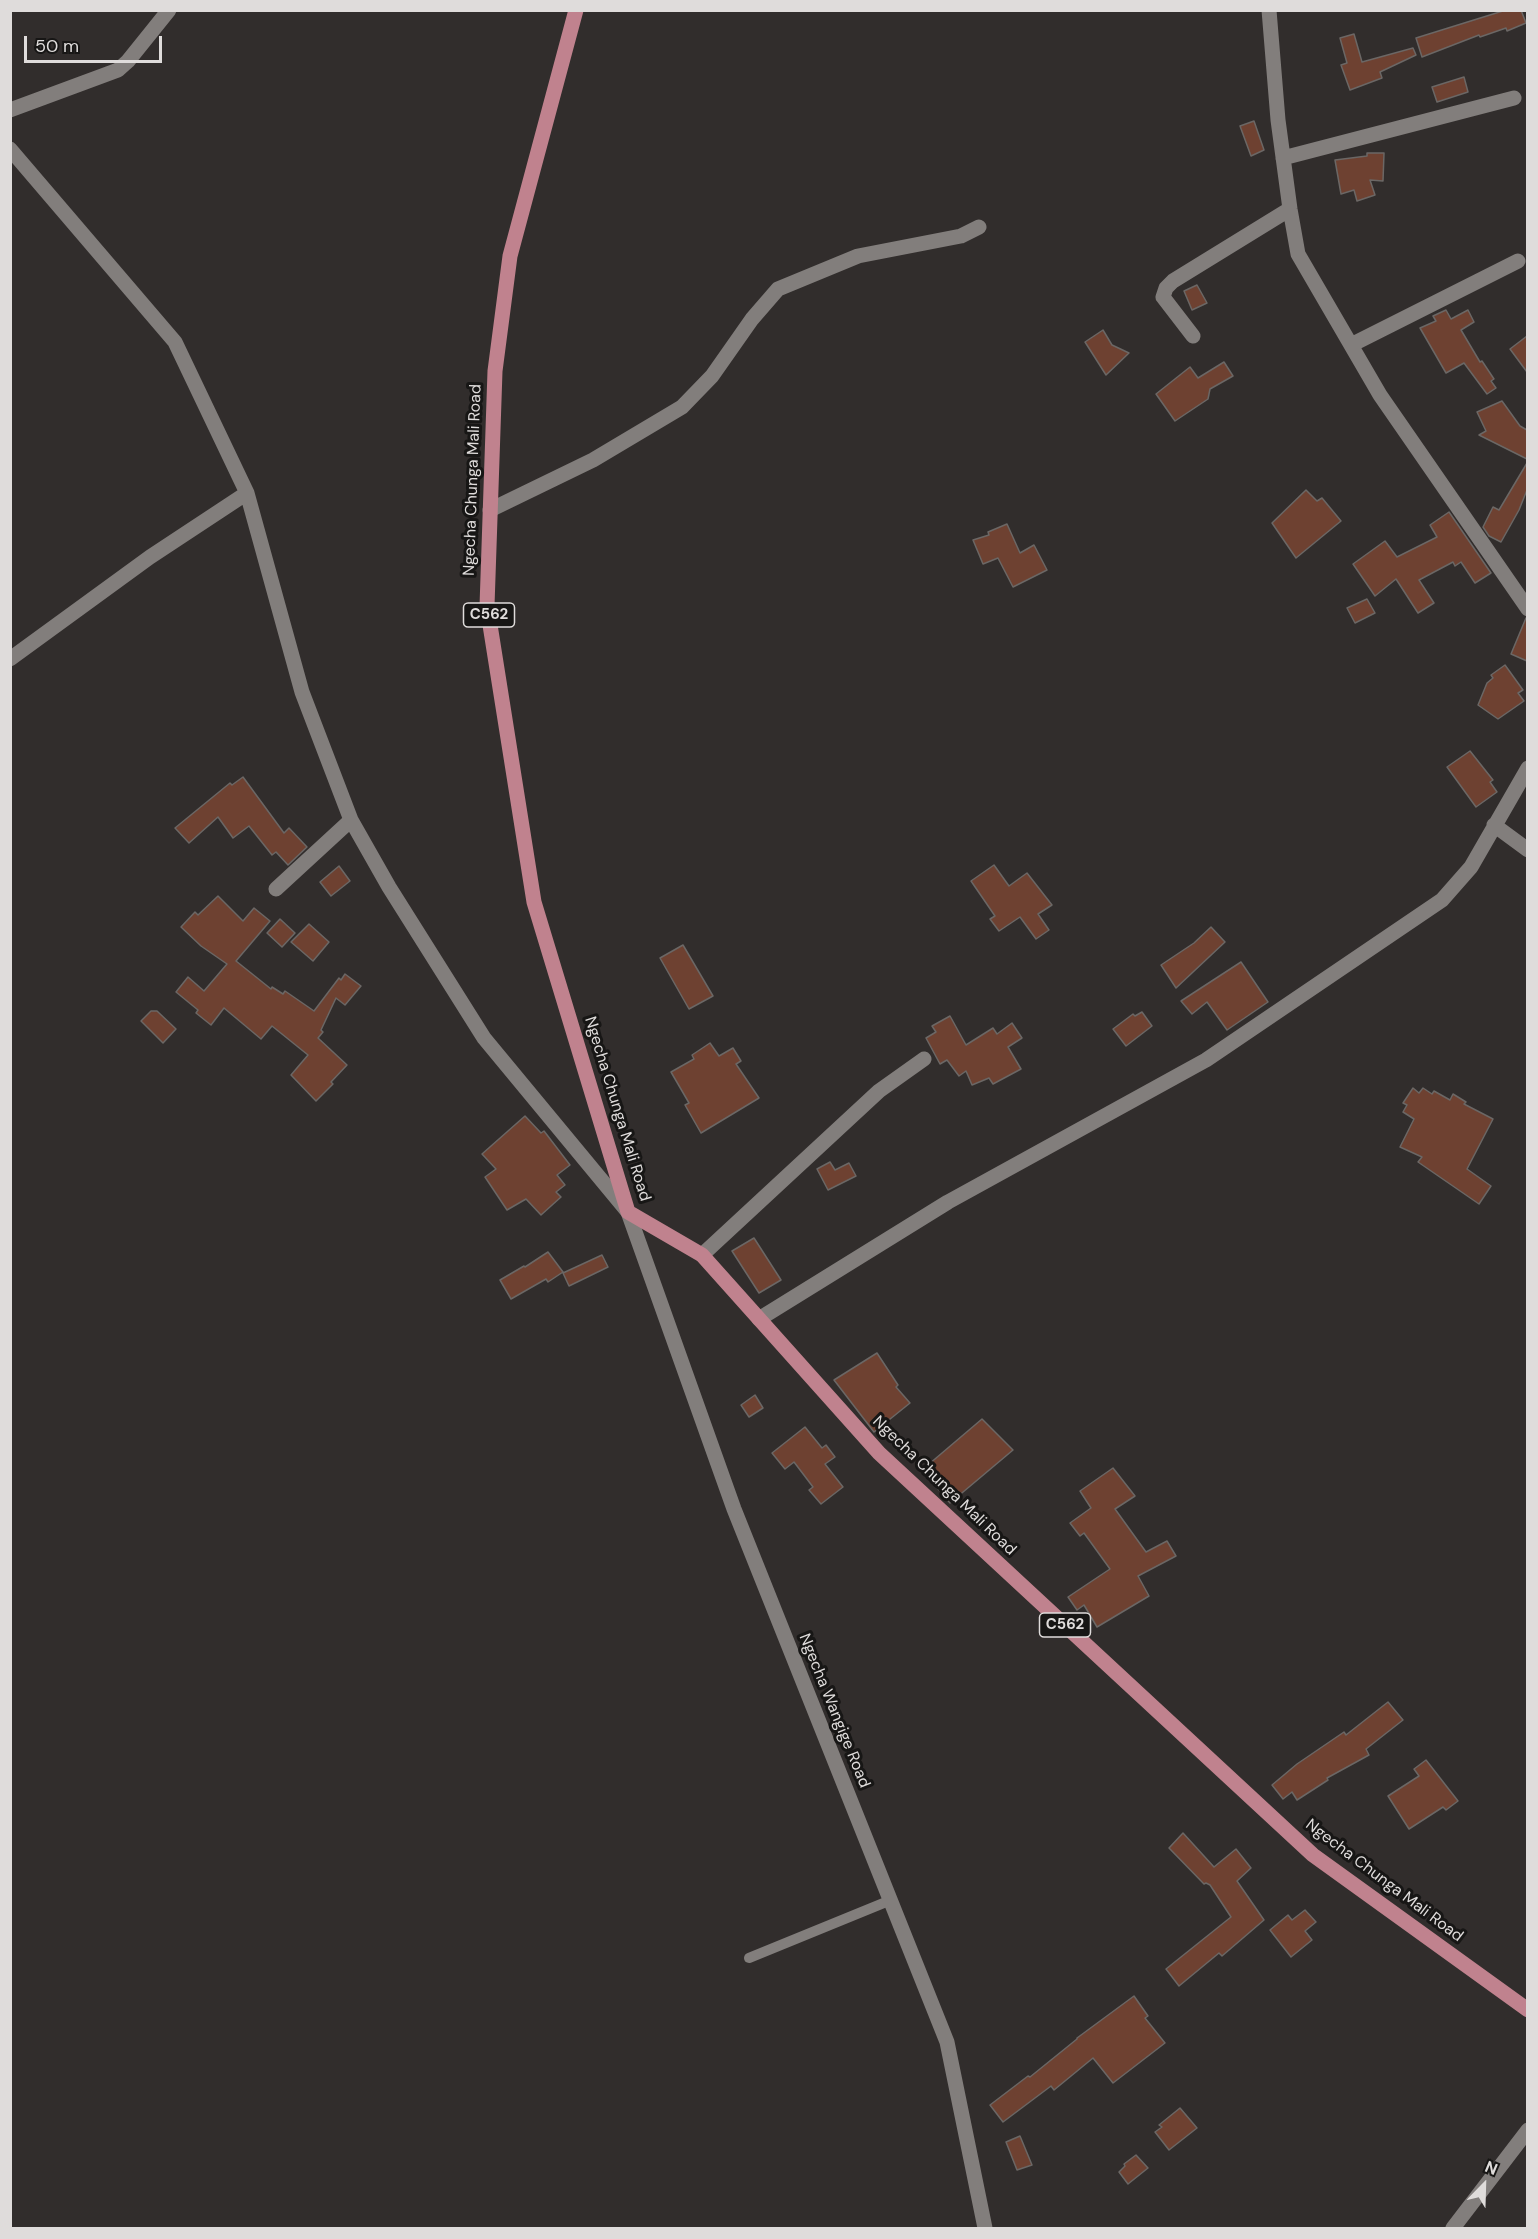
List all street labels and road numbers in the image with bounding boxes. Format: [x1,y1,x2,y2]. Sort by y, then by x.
street label: Ngecha Chunga Mali Road [460,384,486,576]
road number: C562 [464,603,514,627]
street label: Ngecha Chunga Mali Road [580,1014,654,1204]
street label: Ngecha Chunga Mali Road [868,1412,1020,1560]
road number: C562 [1040,1613,1090,1637]
street label: Ngecha Wangige Road [794,1631,874,1791]
street label: Ngecha Chunga Mali Road [1302,1816,1466,1946]

